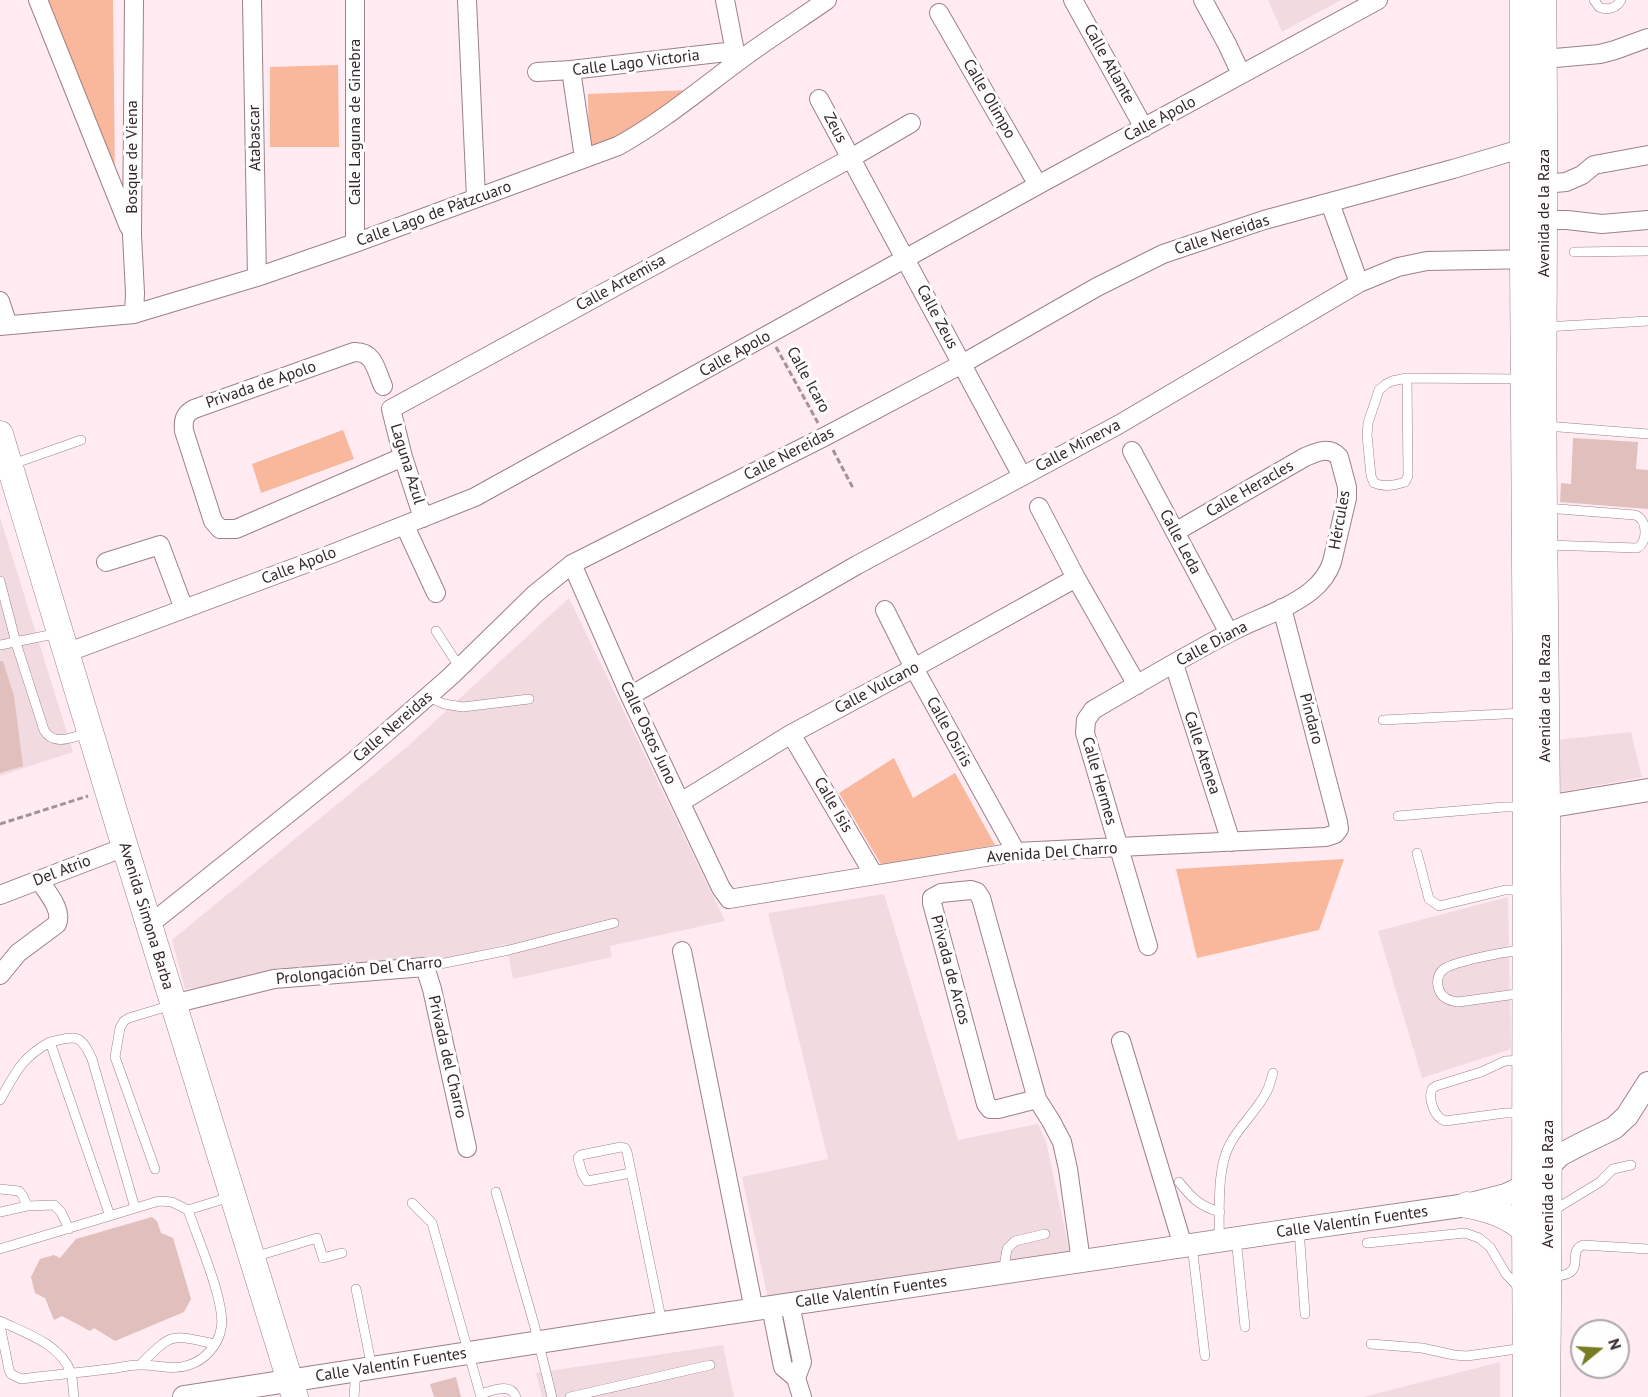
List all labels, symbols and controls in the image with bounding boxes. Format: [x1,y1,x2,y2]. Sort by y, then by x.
street label: Calle Atlante [1079,21,1139,107]
street label: Calle Laguna de Ginebra [345,39,365,205]
street label: Calle Lago Victoria [571,46,701,80]
street label: Calle Olimpo [959,56,1019,142]
street label: Calle Apolo [1121,92,1199,146]
street label: Bosque de Viena [122,100,142,214]
street label: Atabascar [245,105,265,171]
street label: Zeus [819,110,851,146]
street label: Avenida de la Raza [1534,149,1554,277]
street label: Calle Lago de Pátzcuaro [354,177,514,251]
street label: Calle Nereidas [1172,211,1272,259]
street label: Calle Artemisa [573,251,669,315]
street label: Calle Zeus [912,282,962,352]
street label: Calle Apolo [696,327,774,381]
street label: Calle Icaro [782,344,834,416]
street label: Privada de Apolo [203,357,319,413]
street label: Calle Minerva [1032,416,1124,476]
street label: Laguna Azul [386,421,428,507]
street label: Calle Nereidas [741,423,837,485]
street label: Calle Heracles [1203,456,1297,522]
street label: Hércules [1325,489,1355,551]
street label: Calle Leda [1155,506,1205,578]
street label: Calle Apolo [259,543,339,589]
street label: Calle Diana [1173,617,1251,671]
street label: Avenida de la Raza [1535,634,1555,762]
street label: Calle Vulcano [832,658,922,718]
street label: Calle Ostos Juno [616,678,680,788]
street label: Calle Nereidas [350,687,436,767]
street label: Píndaro [1295,691,1327,747]
street label: Calle Osiris [922,694,976,770]
street label: Calle Atenea [1180,709,1224,797]
street label: Calle Hermes [1077,735,1121,827]
street label: Calle Isis [809,774,857,836]
street label: Avenida Del Charro [986,839,1118,867]
street label: Avenida Simona Barba [114,840,178,992]
street label: Del Atrio [30,851,94,891]
street label: Privada de Arcos [926,913,974,1027]
street label: Prolongación Del Charro [275,953,443,989]
street label: Privada del Charro [424,994,470,1120]
street label: Avenida de la Raza [1538,1120,1558,1248]
street label: Calle Valentín Fuentes [1275,1202,1429,1242]
street label: Calle Valentín Fuentes [794,1272,948,1312]
north arrow [1570,1319,1630,1379]
text: N [1604,1336,1626,1352]
street label: Calle Valentín Fuentes [314,1344,468,1386]

